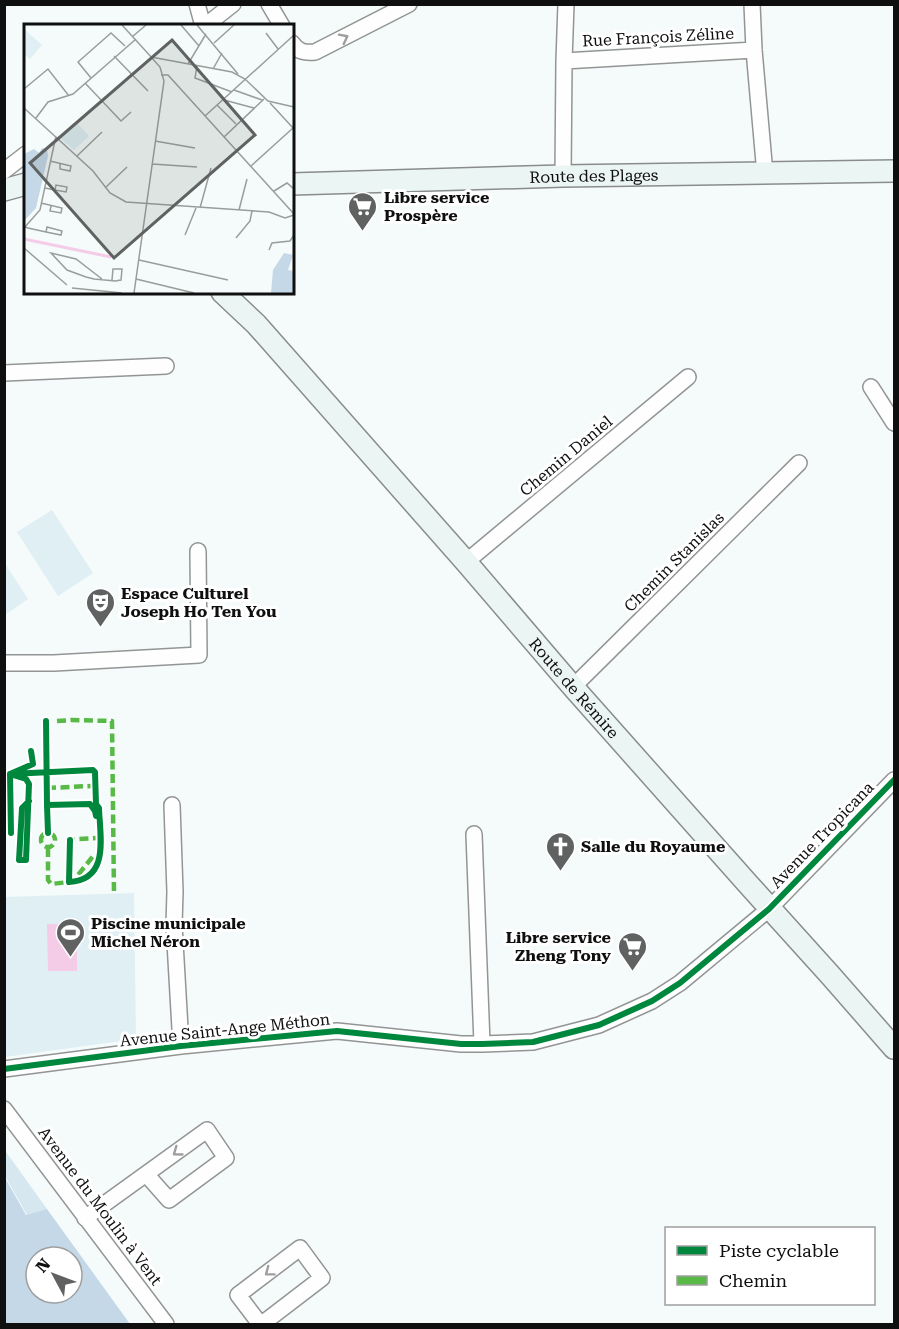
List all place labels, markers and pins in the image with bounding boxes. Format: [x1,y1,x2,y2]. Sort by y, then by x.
place label: Libre service Prospère [384,188,489,225]
supermarket icon: Libre service Prospère [347,190,379,232]
place label: Espace Culturel Joseph Ho Ten You [121,584,277,621]
theatre icon: Espace Culturel Joseph Ho Ten You [84,586,116,628]
church icon: Salle du Royaume [544,830,576,872]
place label: Salle du Royaume [581,837,725,856]
place label: Piscine municipale Michel Néron [91,914,246,951]
sports icon: Piscine municipale Michel Néron [54,916,86,958]
place label: Libre service Zheng Tony [506,928,611,965]
supermarket icon: Libre service Zheng Tony [616,930,648,972]

